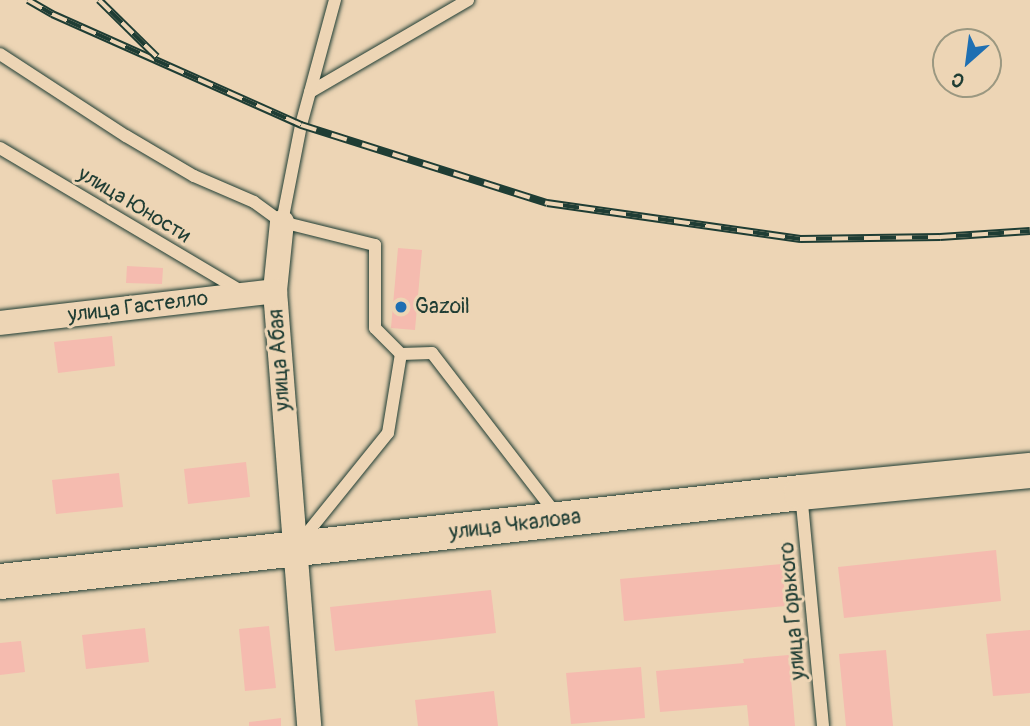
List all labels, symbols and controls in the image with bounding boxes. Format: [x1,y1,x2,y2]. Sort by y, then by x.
north arrow [932,28,1002,98]
text: С [947,66,969,93]
street label: улица Юности [73,162,195,248]
street label: улица Гастелло [66,286,210,328]
place label: Gazoil [415,294,470,320]
marker: Gazoil [393,299,409,315]
street label: улица Абая [264,308,296,412]
street label: улица Чкалова [448,504,582,546]
street label: улица Горького [774,541,812,681]

